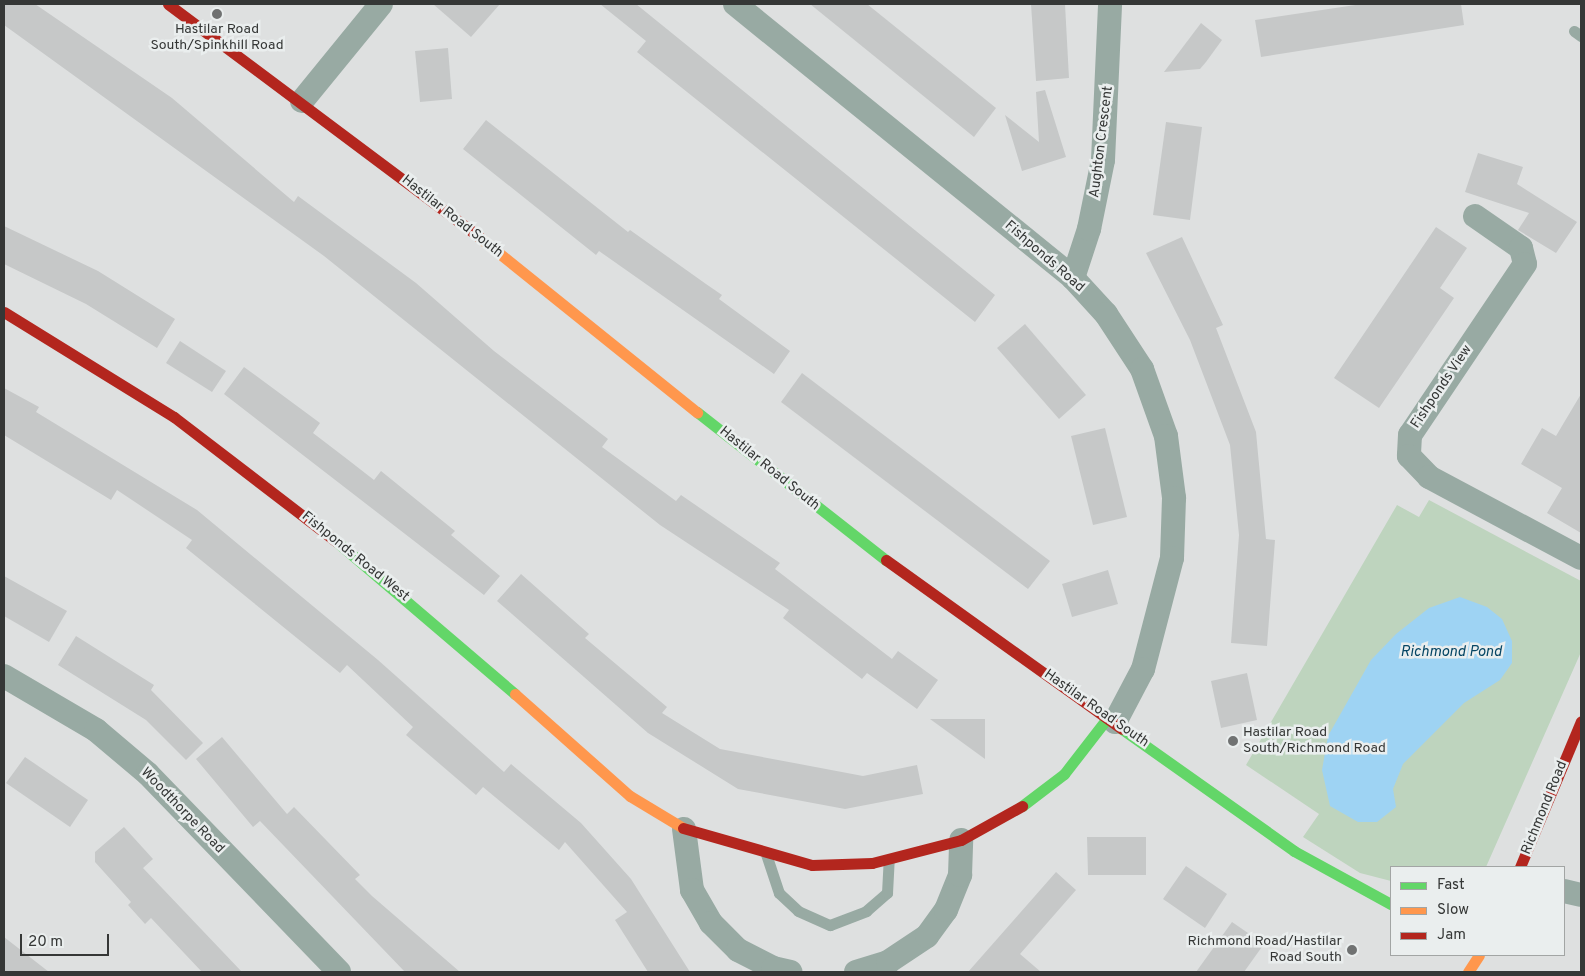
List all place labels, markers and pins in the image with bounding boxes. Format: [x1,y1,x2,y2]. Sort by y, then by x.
marker: Hastilar Road South/Spinkhill Road [211,8,223,20]
place label: Hastilar Road South/Spinkhill Road [150,22,284,54]
place label: Hastilar Road South/Richmond Road [1243,725,1386,758]
marker: Hastilar Road South/Richmond Road [1227,735,1239,747]
place label: Richmond Road/Hastilar Road South [1187,934,1342,966]
marker: Richmond Road/Hastilar Road South [1346,944,1358,956]

